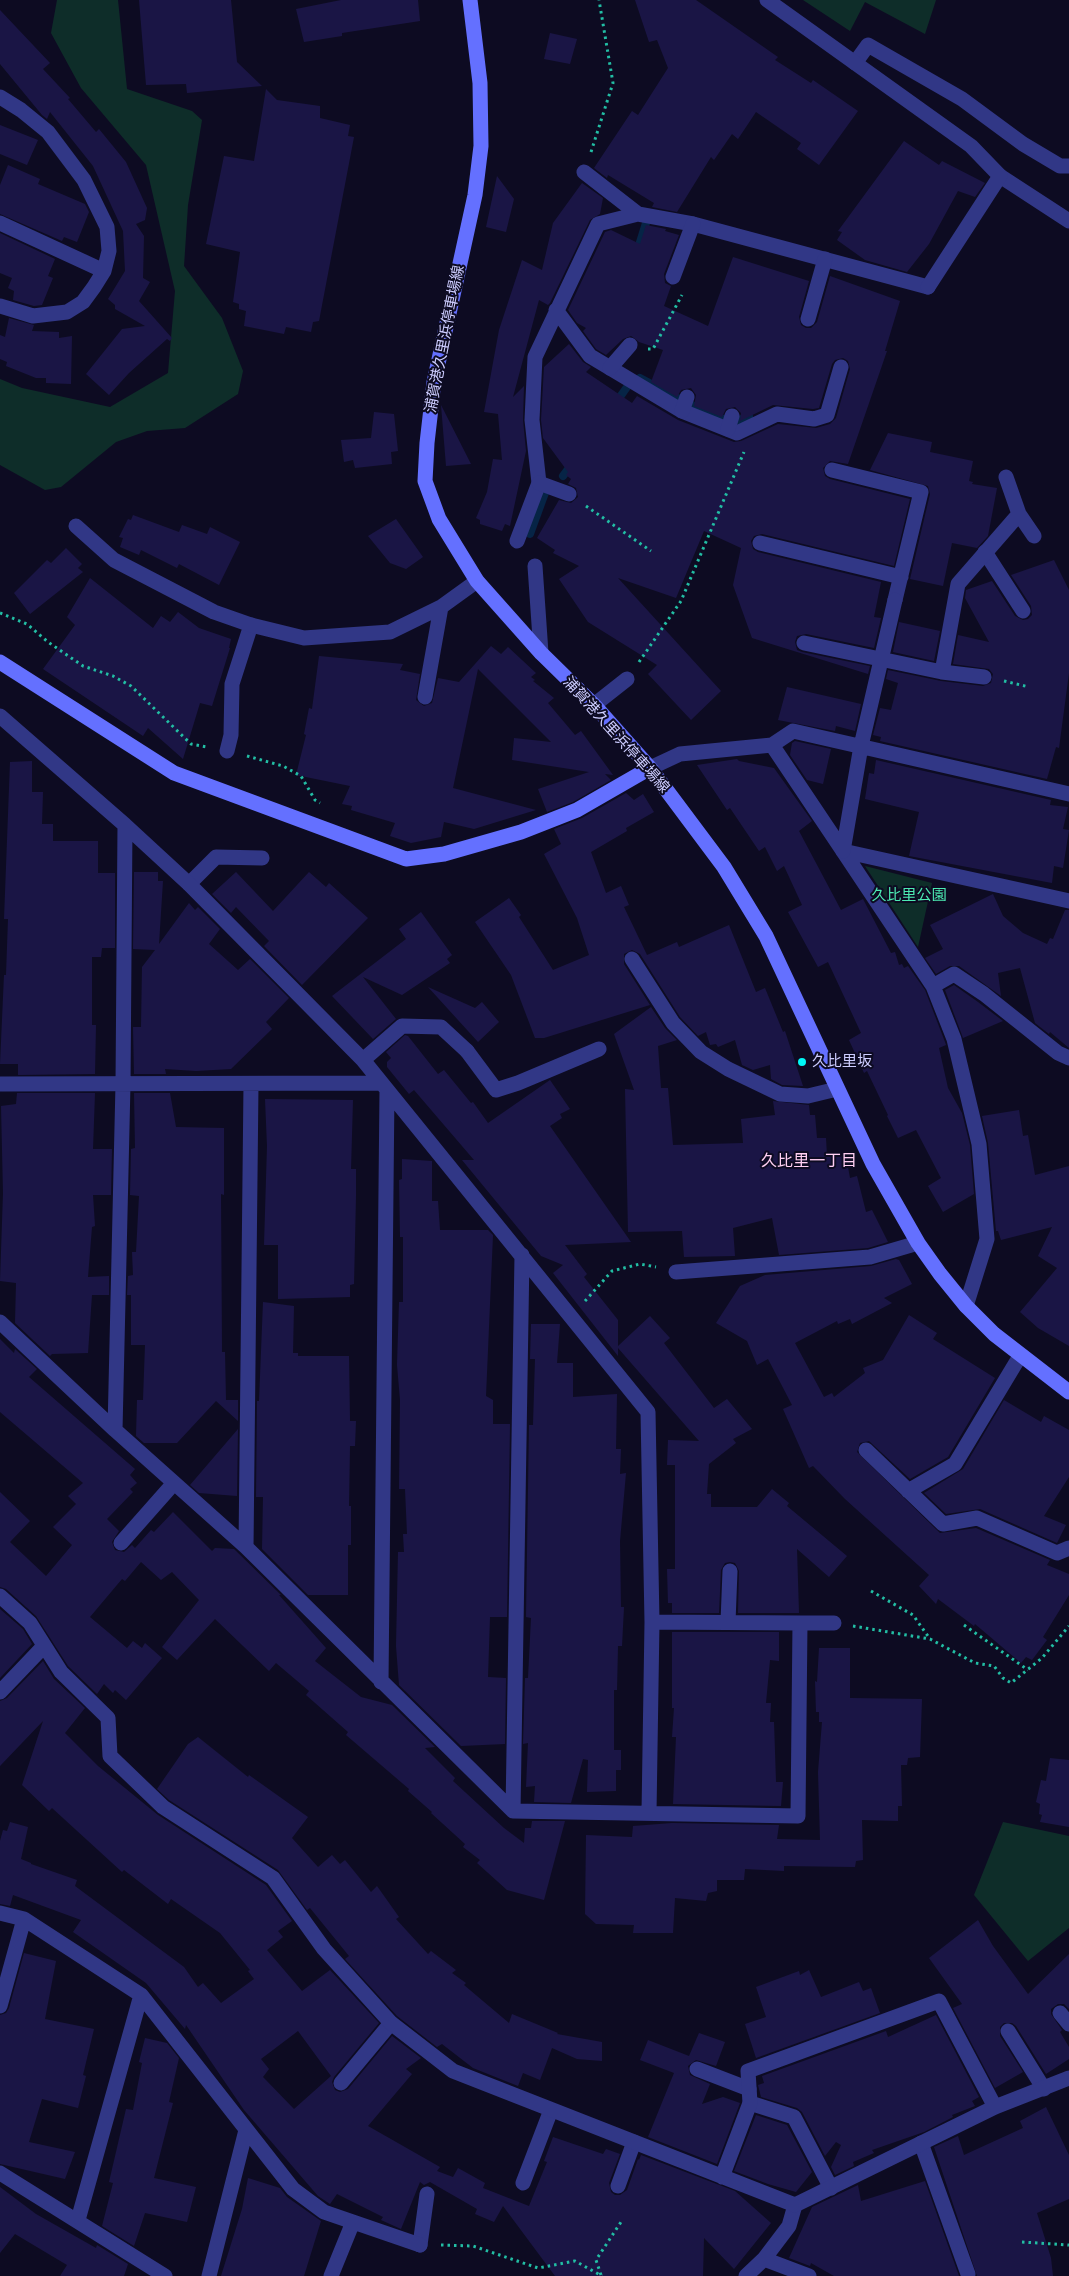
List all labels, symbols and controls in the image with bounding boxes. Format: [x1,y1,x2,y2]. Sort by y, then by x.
street label: 浦賀港久里浜停車場線 [422,264,468,414]
street label: 浦賀港久里浜停車場線 [559,673,673,797]
park label: 久比里公園 [872,887,946,905]
place label: 久比里坂 [812,1053,872,1071]
marker: 久比里坂 [796,1056,808,1068]
district label: 久比里一丁目 [761,1151,857,1171]

